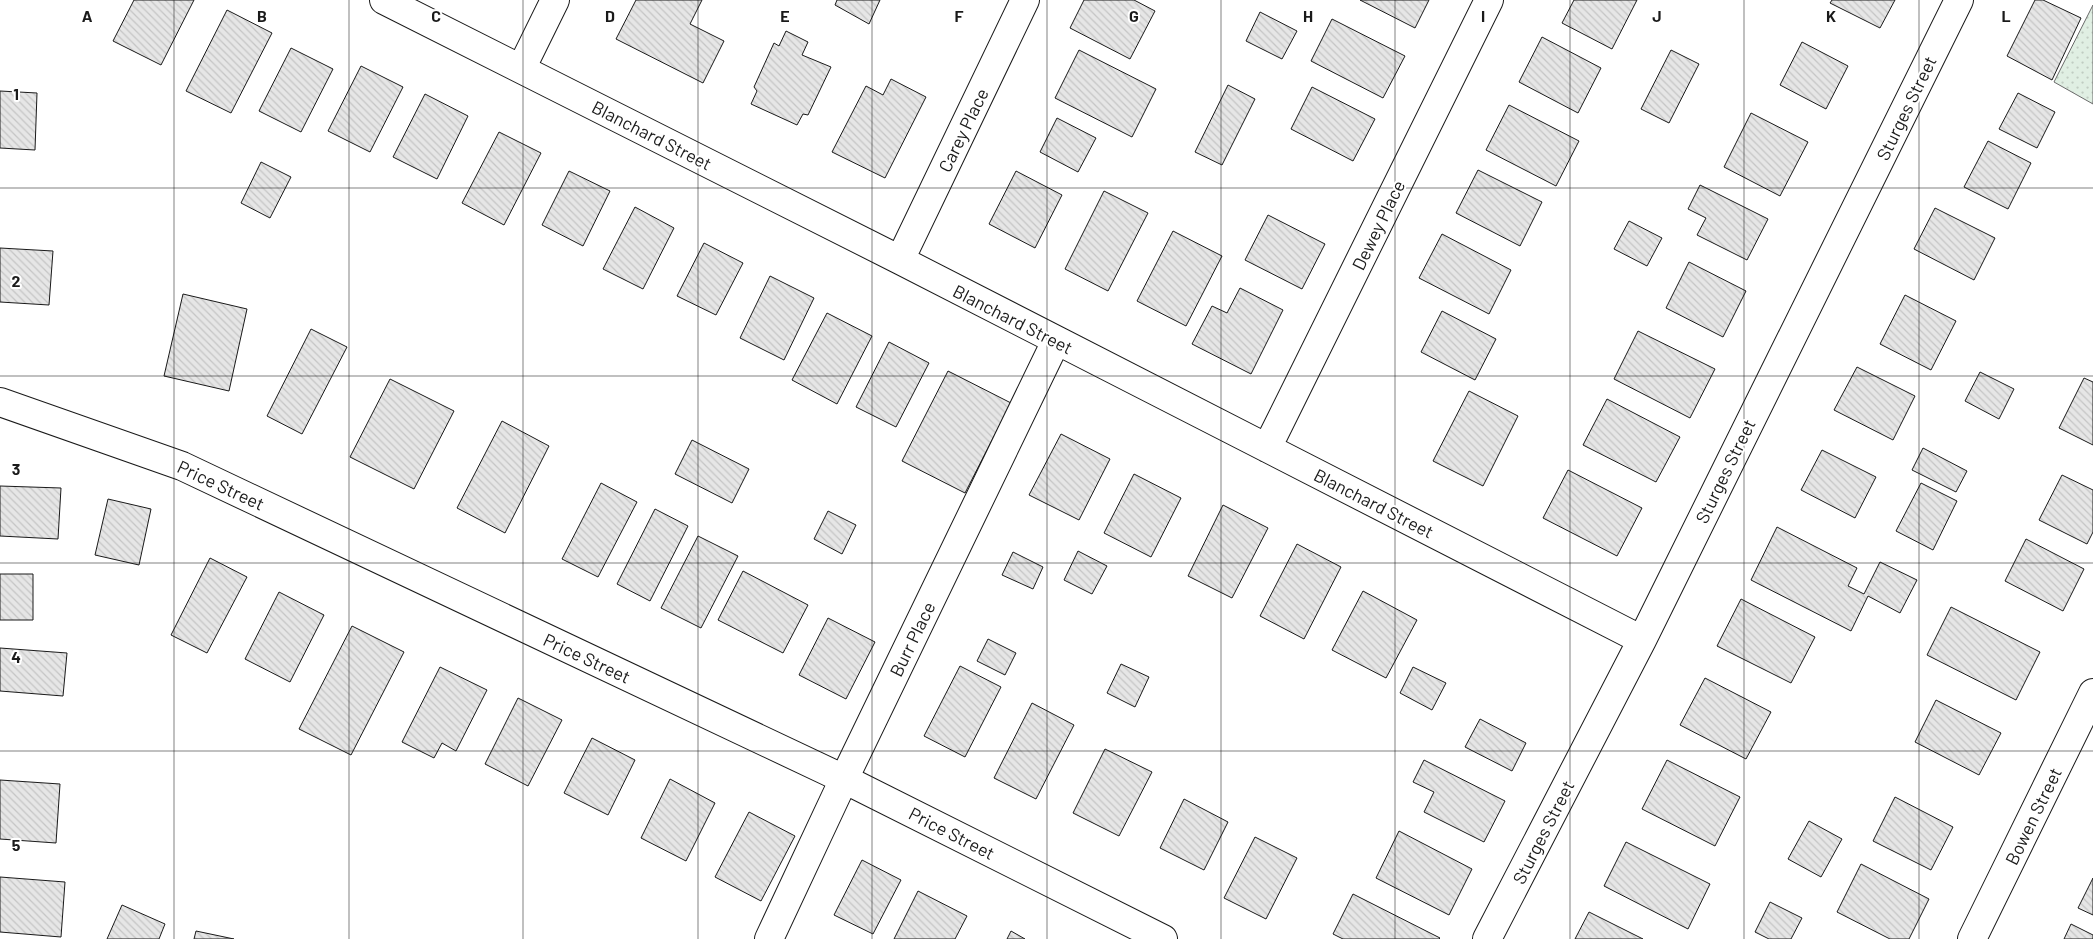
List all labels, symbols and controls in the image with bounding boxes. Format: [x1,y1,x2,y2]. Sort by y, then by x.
text: A [82,6,93,25]
text: B [257,6,267,25]
text: C [431,6,441,25]
text: D [605,6,615,25]
text: E [780,6,790,25]
text: F [955,6,964,25]
text: G [1129,6,1139,25]
text: H [1303,6,1313,25]
text: I [1481,6,1485,25]
text: J [1652,6,1662,25]
text: K [1826,6,1836,25]
text: L [2001,6,2011,25]
street label: Sturges Street [1871,52,1941,164]
text: 1 [13,84,19,103]
street label: Carey Place [933,84,993,176]
street label: Blanchard Street [588,95,716,175]
street label: Dewey Place [1347,176,1409,274]
text: 2 [12,271,21,290]
street label: Blanchard Street [949,279,1077,359]
street label: Sturges Street [1690,415,1760,527]
street label: Price Street [174,455,268,515]
text: 3 [12,459,20,478]
street label: Blanchard Street [1310,463,1438,543]
street label: Burr Place [885,598,939,680]
street label: Price Street [540,628,634,688]
text: 4 [11,647,21,666]
street label: Bowen Street [2000,764,2066,868]
street label: Sturges Street [1507,776,1579,888]
street label: Price Street [905,802,999,864]
text: 5 [12,835,21,854]

